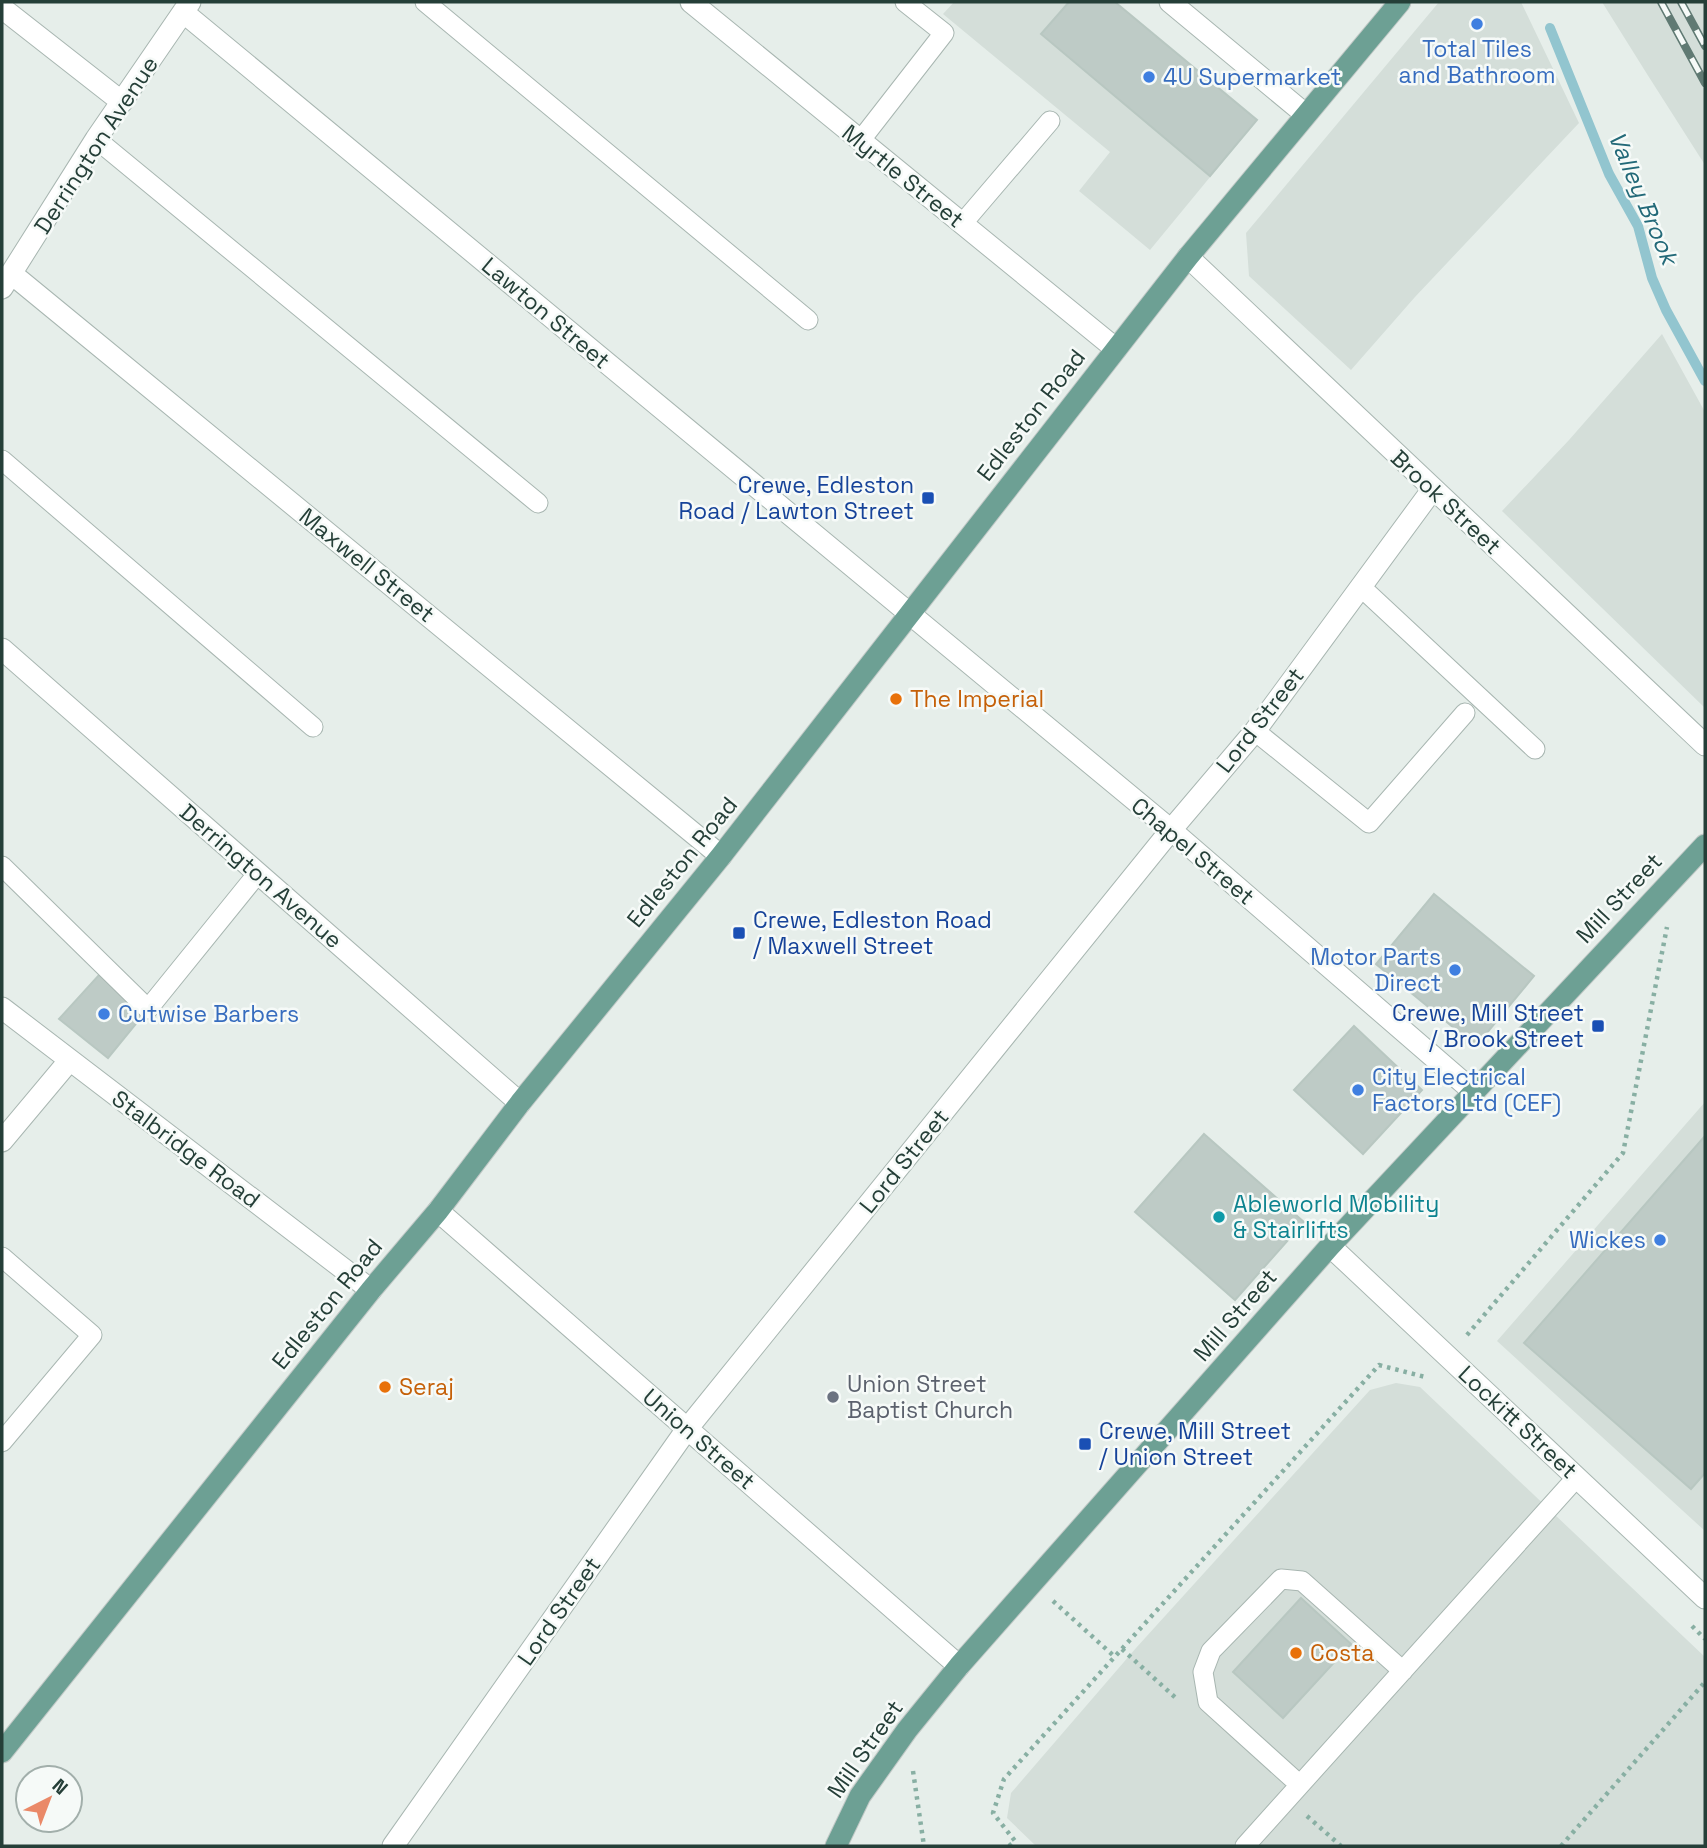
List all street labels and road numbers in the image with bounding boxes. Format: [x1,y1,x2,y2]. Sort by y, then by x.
street label: Derrington Avenue [27,50,165,240]
street label: Myrtle Street [836,118,970,234]
street label: Lawton Street [476,251,616,375]
street label: Edleston Road [970,343,1092,487]
street label: Brook Street [1384,443,1508,561]
street label: Maxwell Street [293,501,441,629]
street label: Lord Street [1209,661,1311,779]
street label: Edleston Road [620,790,744,934]
street label: Chapel Street [1125,791,1261,911]
street label: Derrington Avenue [173,797,349,955]
street label: Mill Street [1569,846,1669,950]
street label: Stalbridge Road [106,1083,266,1215]
street label: Lord Street [853,1103,955,1219]
street label: Edleston Road [265,1232,389,1376]
street label: Mill Street [1187,1263,1283,1367]
street label: Lockitt Street [1452,1359,1584,1485]
street label: Union Street [636,1382,762,1496]
street label: Lord Street [511,1551,607,1671]
street label: Mill Street [820,1694,910,1804]

